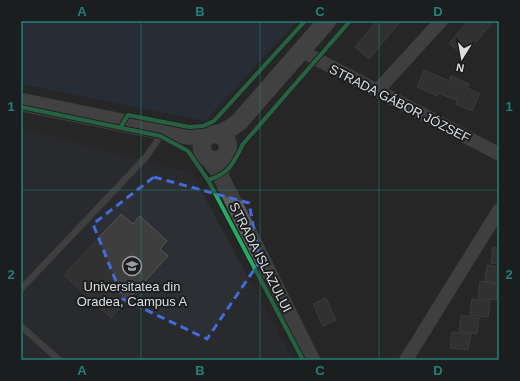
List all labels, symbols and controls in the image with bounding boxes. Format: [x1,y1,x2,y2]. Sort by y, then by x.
text: A [77,4,87,19]
text: B [195,4,205,19]
text: C [315,4,325,19]
text: D [433,4,443,19]
north arrow [442,38,482,78]
street label: STRADA GÁBOR JÓZSEF [327,61,473,146]
text: N [455,61,465,74]
text: 1 [7,99,15,114]
text: 1 [505,99,513,114]
street label: STRADA ISLAZULUI [226,200,295,315]
school or university icon: Universitatea din Oradea, Campus A [121,255,143,277]
text: 2 [7,267,15,282]
text: 2 [505,267,513,282]
place label: Universitatea din Oradea, Campus A [77,279,188,309]
text: A [77,363,87,378]
text: B [195,363,205,378]
text: C [315,363,325,378]
text: D [433,363,443,378]

